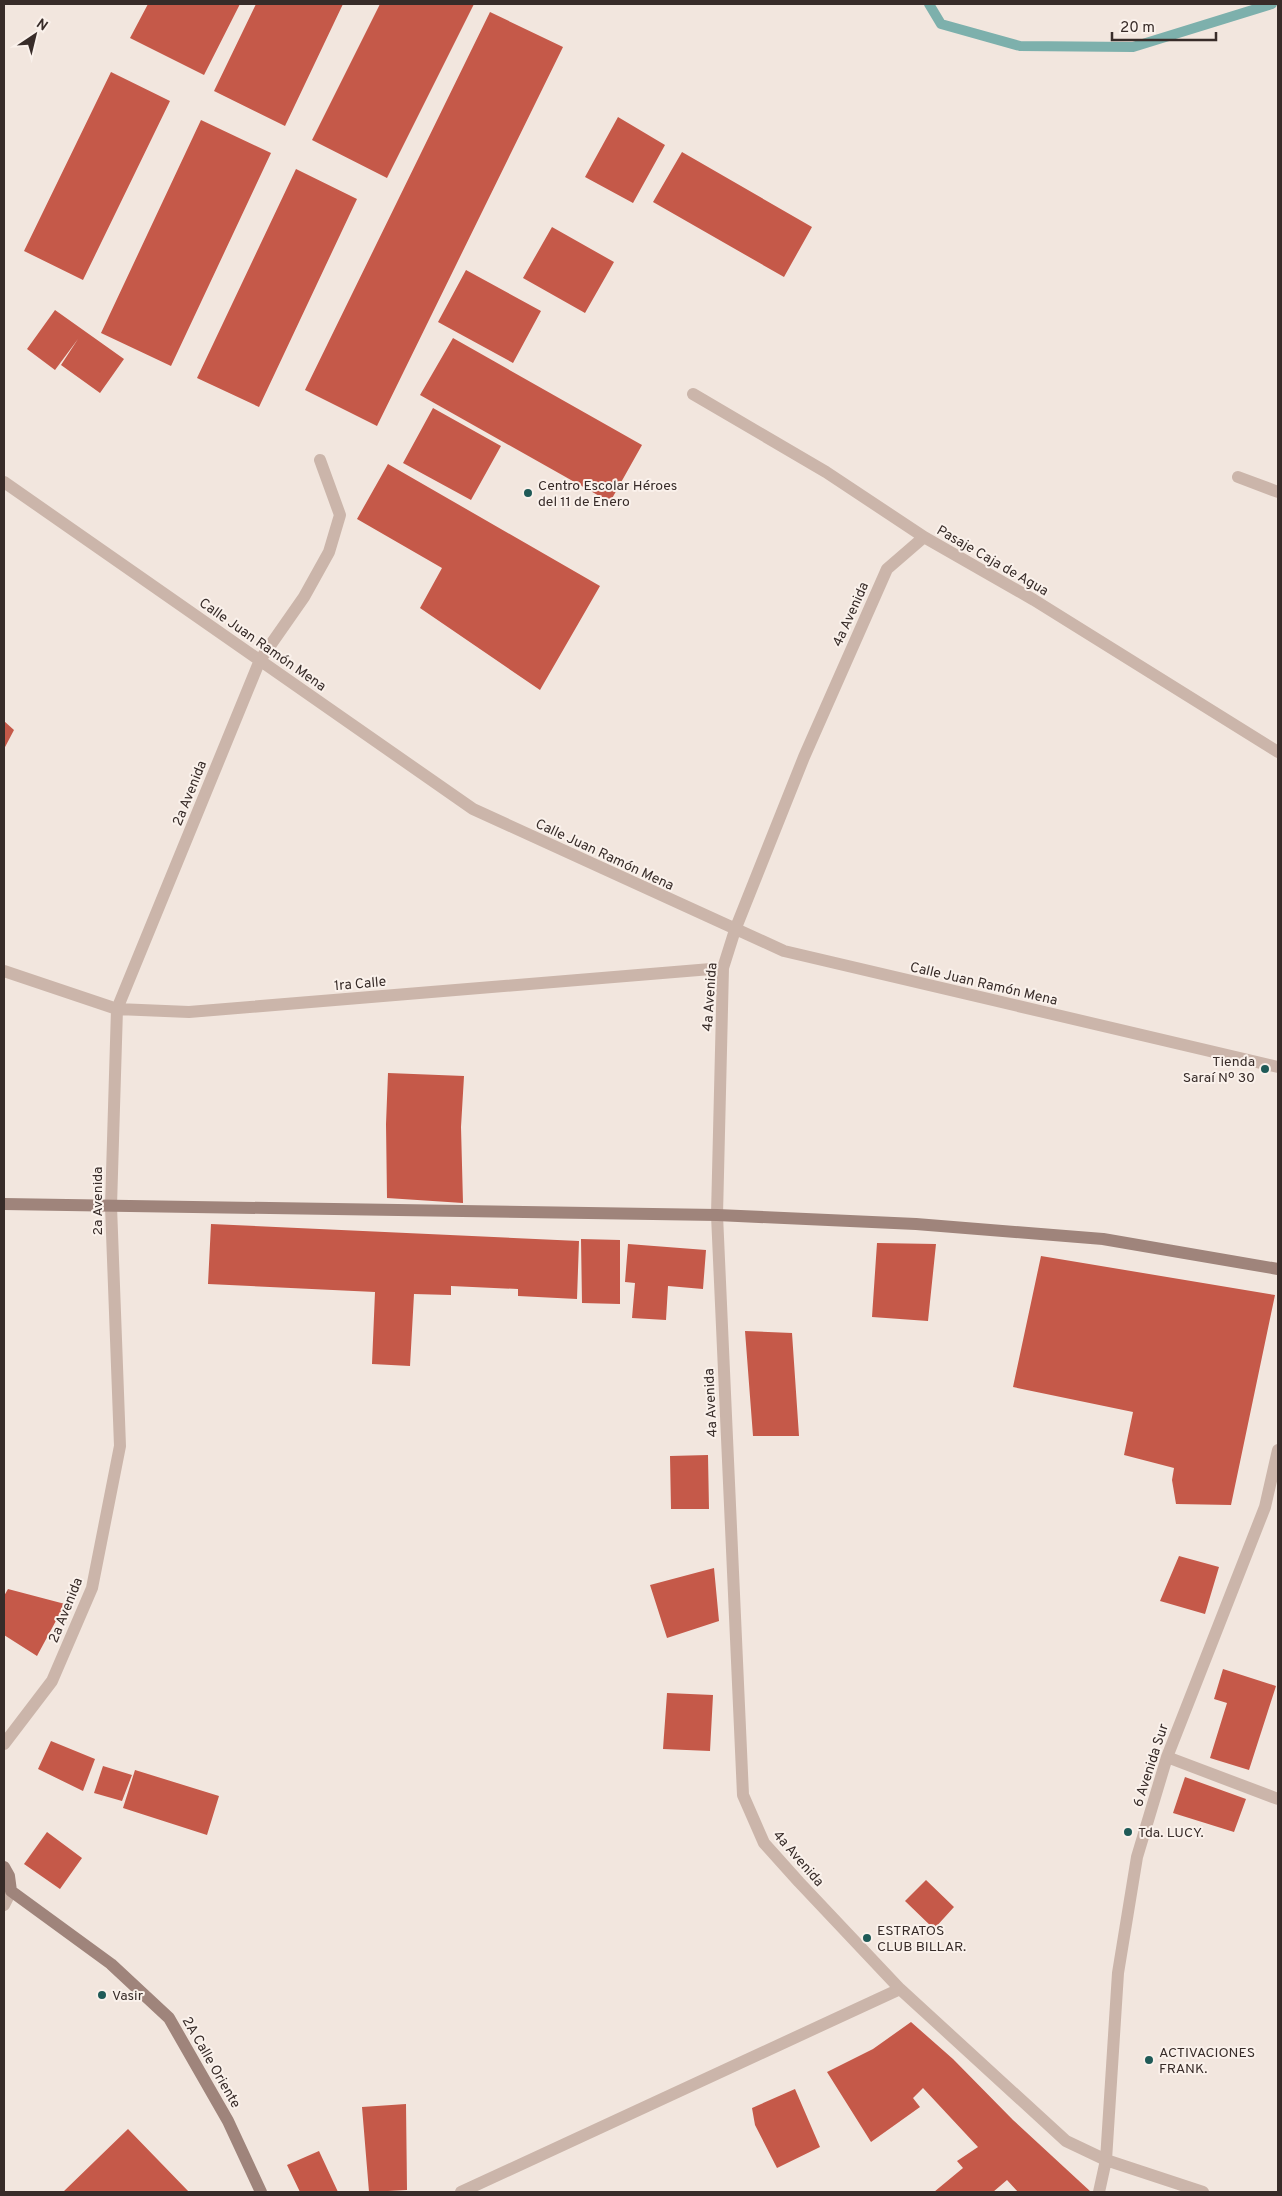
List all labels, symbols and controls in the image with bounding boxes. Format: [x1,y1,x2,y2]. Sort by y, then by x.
north arrow [10,10,60,60]
scale bar [1112,10,1216,42]
text: N [33,16,51,35]
text: 20 m [1120,19,1155,38]
place label: Centro Escolar Héroes del 11 de Enero [538,478,677,511]
marker: Centro Escolar Héroes del 11 de Enero [522,487,534,499]
street label: Pasaje Caja de Agua [933,522,1051,600]
street label: 4a Avenida [830,580,873,650]
street label: Calle Juan Ramón Mena [195,595,329,695]
street label: 2a Avenida [170,758,211,829]
street label: Calle Juan Ramón Mena [532,816,676,895]
street label: Calle Juan Ramón Mena [908,959,1059,1010]
street label: 4a Avenida [700,962,721,1032]
street label: 1ra Calle [333,974,387,995]
place label: Tienda Saraí Nº 30 [1183,1054,1255,1087]
marker: Tienda Saraí Nº 30 [1259,1063,1271,1075]
street label: 2a Avenida [90,1167,107,1235]
street label: 4a Avenida [701,1368,722,1438]
street label: 2a Avenida [46,1575,87,1646]
street label: 6 Avenida Sur [1130,1721,1173,1809]
place label: Tda. LUCY. [1138,1825,1204,1842]
marker: Tda. LUCY. [1122,1826,1134,1838]
street label: 4a Avenida [769,1827,827,1891]
place label: ESTRATOS CLUB BILLAR. [877,1923,966,1956]
marker: ESTRATOS CLUB BILLAR. [861,1932,873,1944]
place label: Vasir [112,1988,144,2005]
marker: Vasir [96,1989,108,2001]
street label: 2A Calle Oriente [178,2014,244,2111]
place label: ACTIVACIONES FRANK. [1159,2045,1255,2078]
marker: ACTIVACIONES FRANK. [1143,2054,1155,2066]

